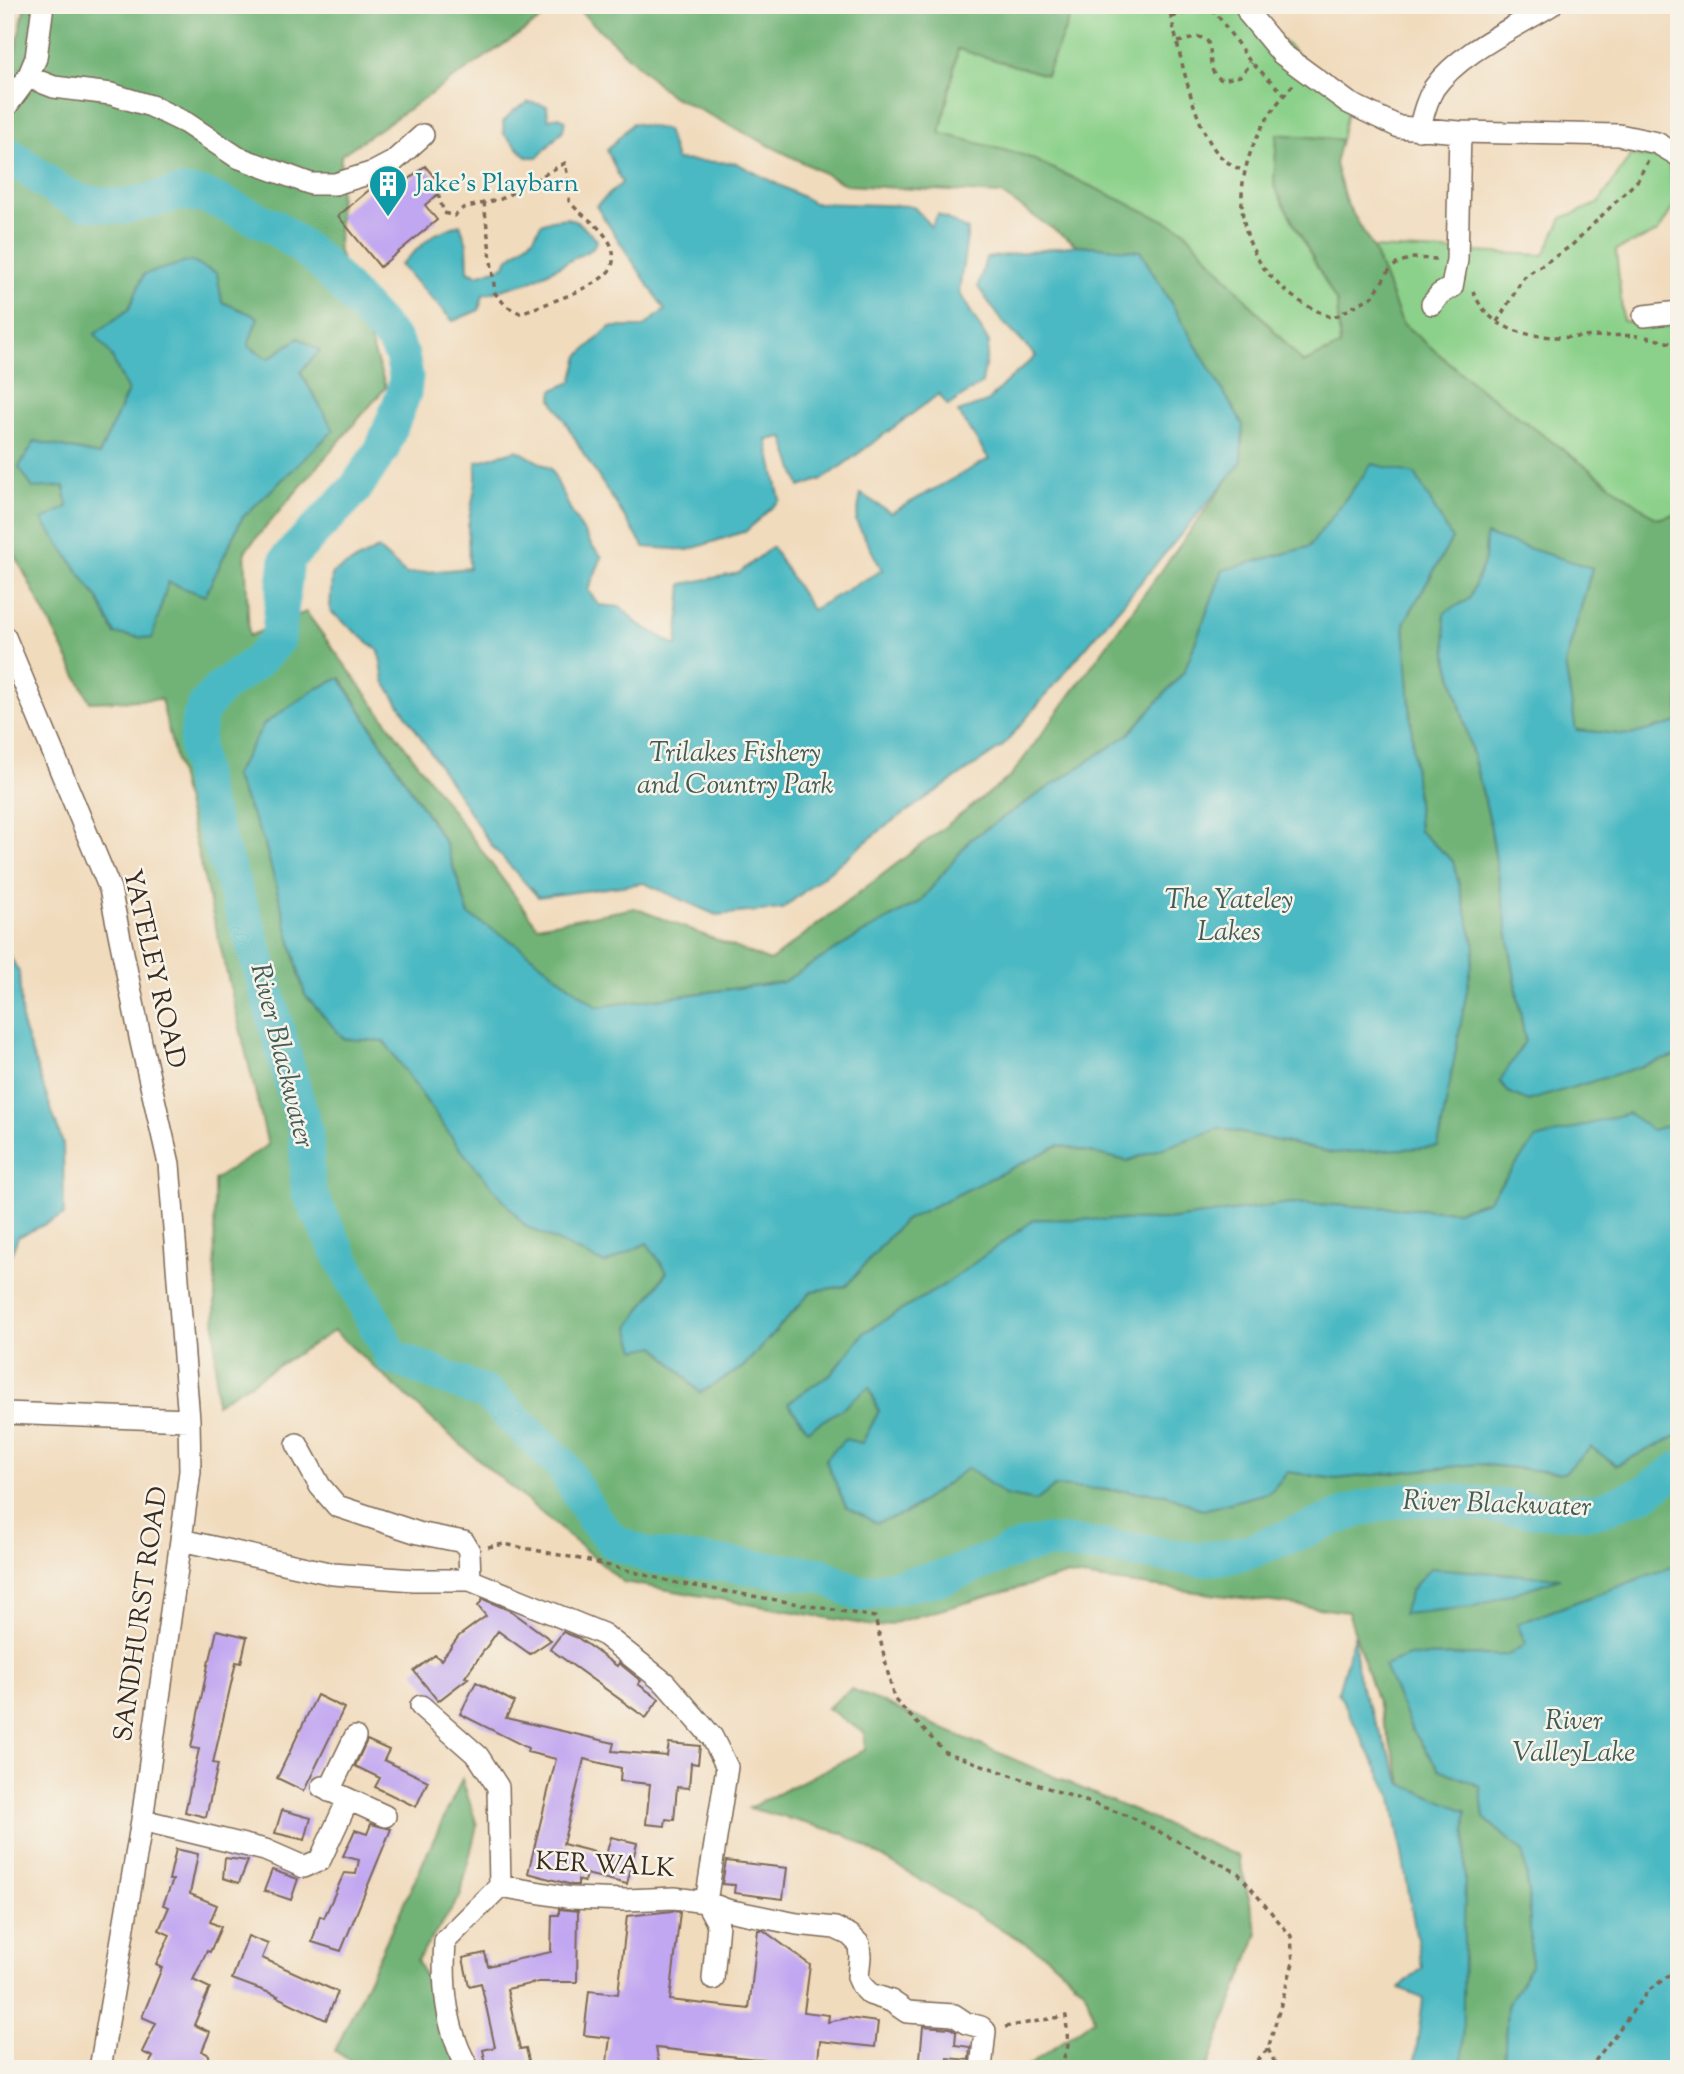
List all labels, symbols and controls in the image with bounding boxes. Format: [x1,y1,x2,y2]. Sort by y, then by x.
building icon: Jake's Playbarn [367,163,409,218]
place label: Jake's Playbarn [413,166,579,203]
water label: Trilakes Fishery and Country Park [637,734,834,806]
street label: YATELEY ROAD [112,866,194,1072]
water label: The Yateley Lakes [1165,881,1293,953]
water label: River Blackwater [239,960,323,1153]
water label: River Blackwater [1402,1482,1592,1528]
street label: SANDHURST ROAD [106,1484,178,1744]
water label: River ValleyLake [1513,1702,1635,1774]
street label: KER WALK [534,1844,676,1888]

